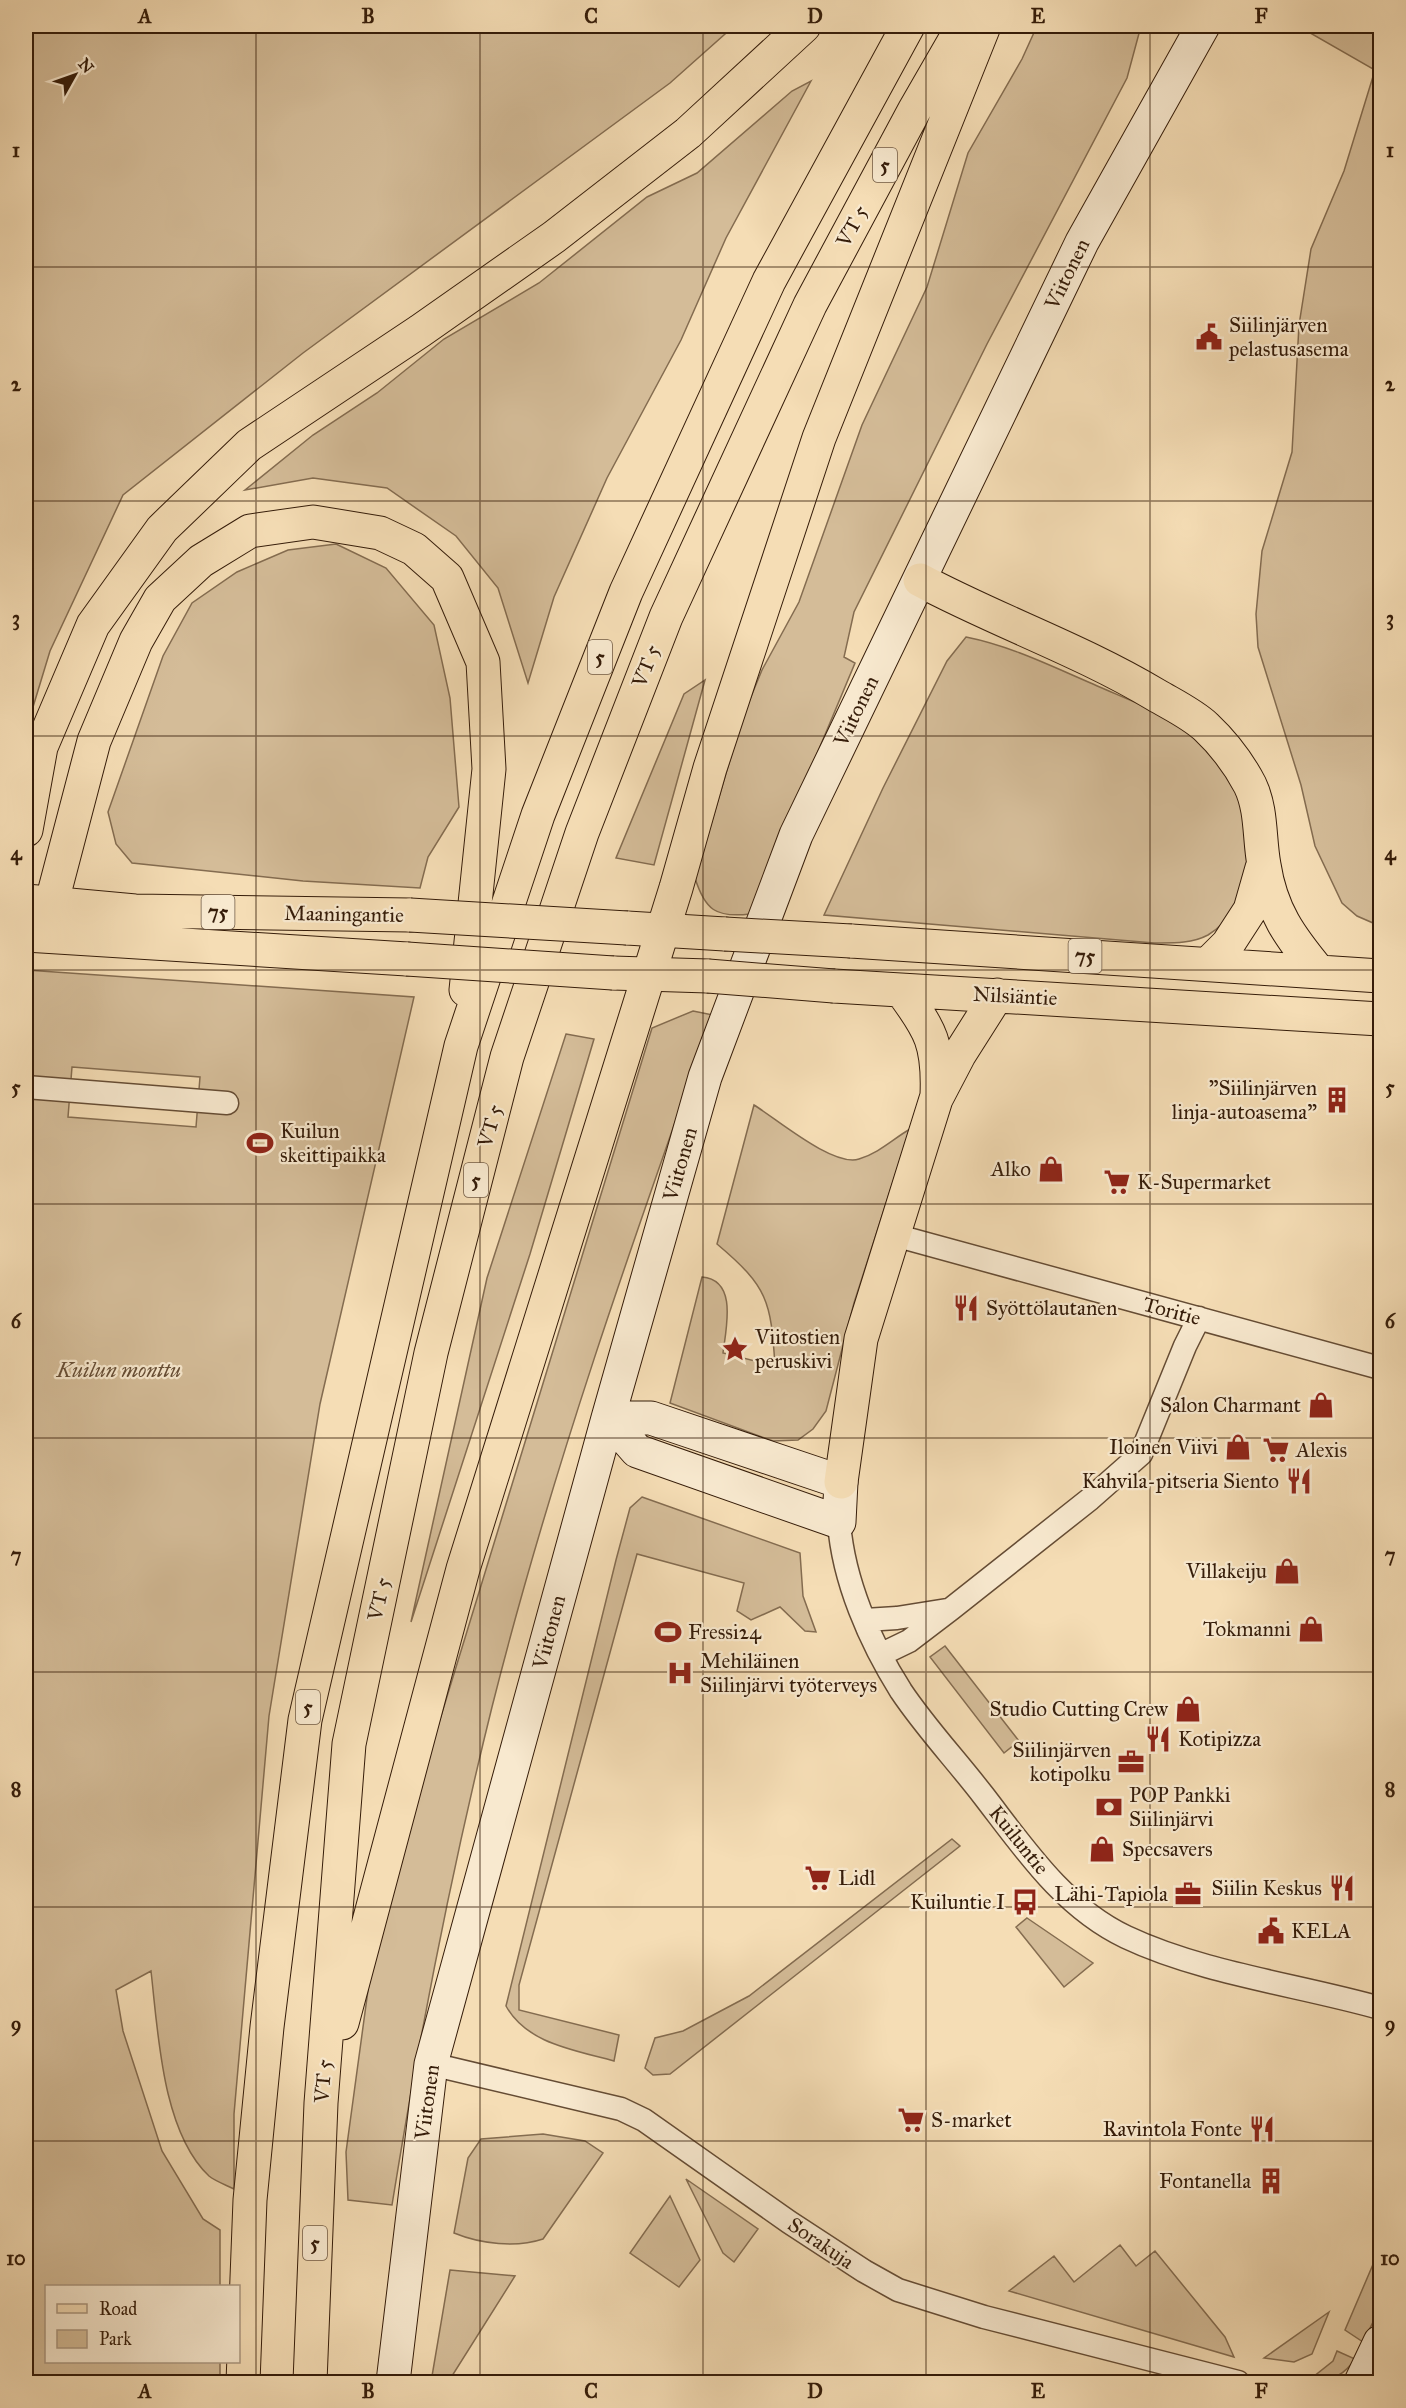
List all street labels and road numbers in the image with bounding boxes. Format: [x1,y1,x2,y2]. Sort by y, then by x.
road number: 5 [873,148,897,182]
street label: VT 5 [830,200,874,252]
street label: Viitonen [1038,234,1095,315]
road number: 5 [588,640,612,674]
street label: VT 5 [626,641,666,692]
street label: Viitonen [827,671,884,752]
road number: 75 [202,895,234,929]
street label: Maaningantie [284,900,404,928]
road number: 75 [1068,939,1102,973]
street label: Nilsiäntie [972,981,1058,1011]
street label: VT 5 [472,1101,508,1151]
street label: Viitonen [657,1124,703,1205]
road number: 5 [464,1163,488,1197]
street label: Toritie [1140,1291,1204,1331]
street label: VT 5 [362,1575,396,1624]
street label: Viitonen [526,1592,571,1673]
road number: 5 [296,1690,320,1724]
street label: Kuiluntie [983,1800,1055,1880]
street label: VT 5 [308,2058,338,2105]
street label: Viitonen [409,2063,445,2142]
street label: Sorakuja [783,2211,859,2275]
road number: 5 [303,2226,327,2260]

